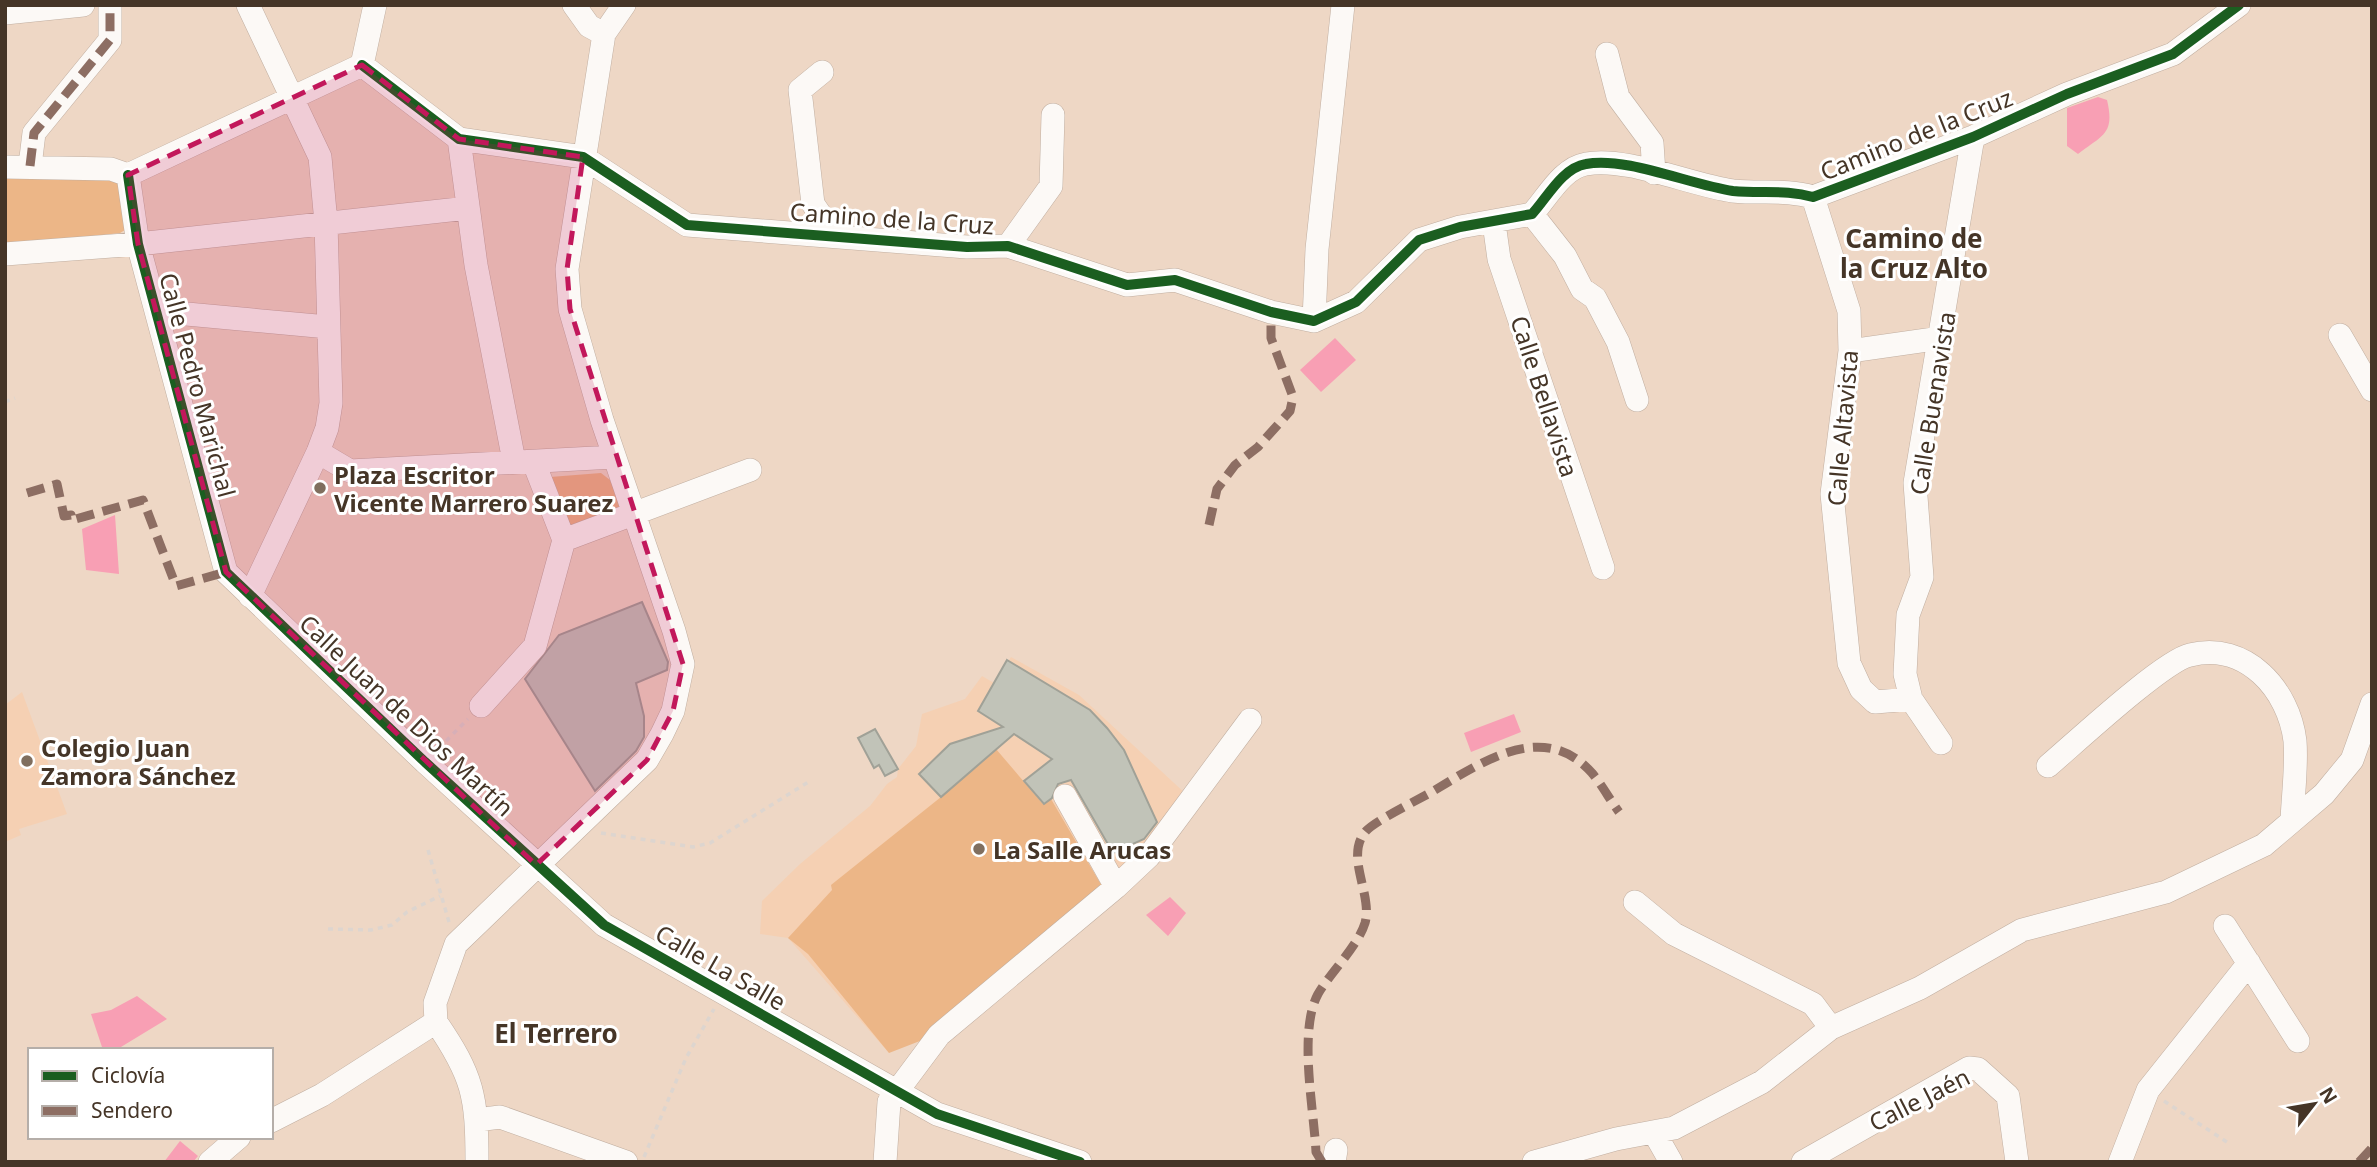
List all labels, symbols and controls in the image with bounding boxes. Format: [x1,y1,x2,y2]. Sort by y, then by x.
street label: Camino de la Cruz [1815,80,2017,188]
street label: Camino de la Cruz [789,194,995,242]
district label: Camino de la Cruz Alto [1840,220,1988,286]
street label: Calle Pedro Marichal [152,269,244,501]
street label: Calle Buenavista [1901,309,1963,497]
street label: Calle Bellavista [1503,311,1587,481]
street label: Calle Altavista [1819,349,1865,507]
place label: Plaza Escritor Vicente Marrero Suarez [334,458,613,519]
marker: Plaza Escritor Vicente Marrero Suarez [312,480,328,496]
street label: Calle Juan de Dios Martín [293,607,521,823]
place label: Colegio Juan Zamora Sánchez [41,731,236,792]
marker: Colegio Juan Zamora Sánchez [19,753,35,769]
place label: La Salle Arucas [993,833,1171,866]
marker: La Salle Arucas [971,841,987,857]
street label: Calle La Salle [650,916,792,1018]
district label: El Terrero [494,1015,618,1051]
legend [28,1048,273,1139]
street label: Calle Jaén [1863,1060,1975,1138]
text: Ciclovía [91,1061,165,1089]
north arrow [2279,1069,2349,1139]
text: N [2313,1082,2344,1109]
text: Sendero [91,1096,173,1124]

